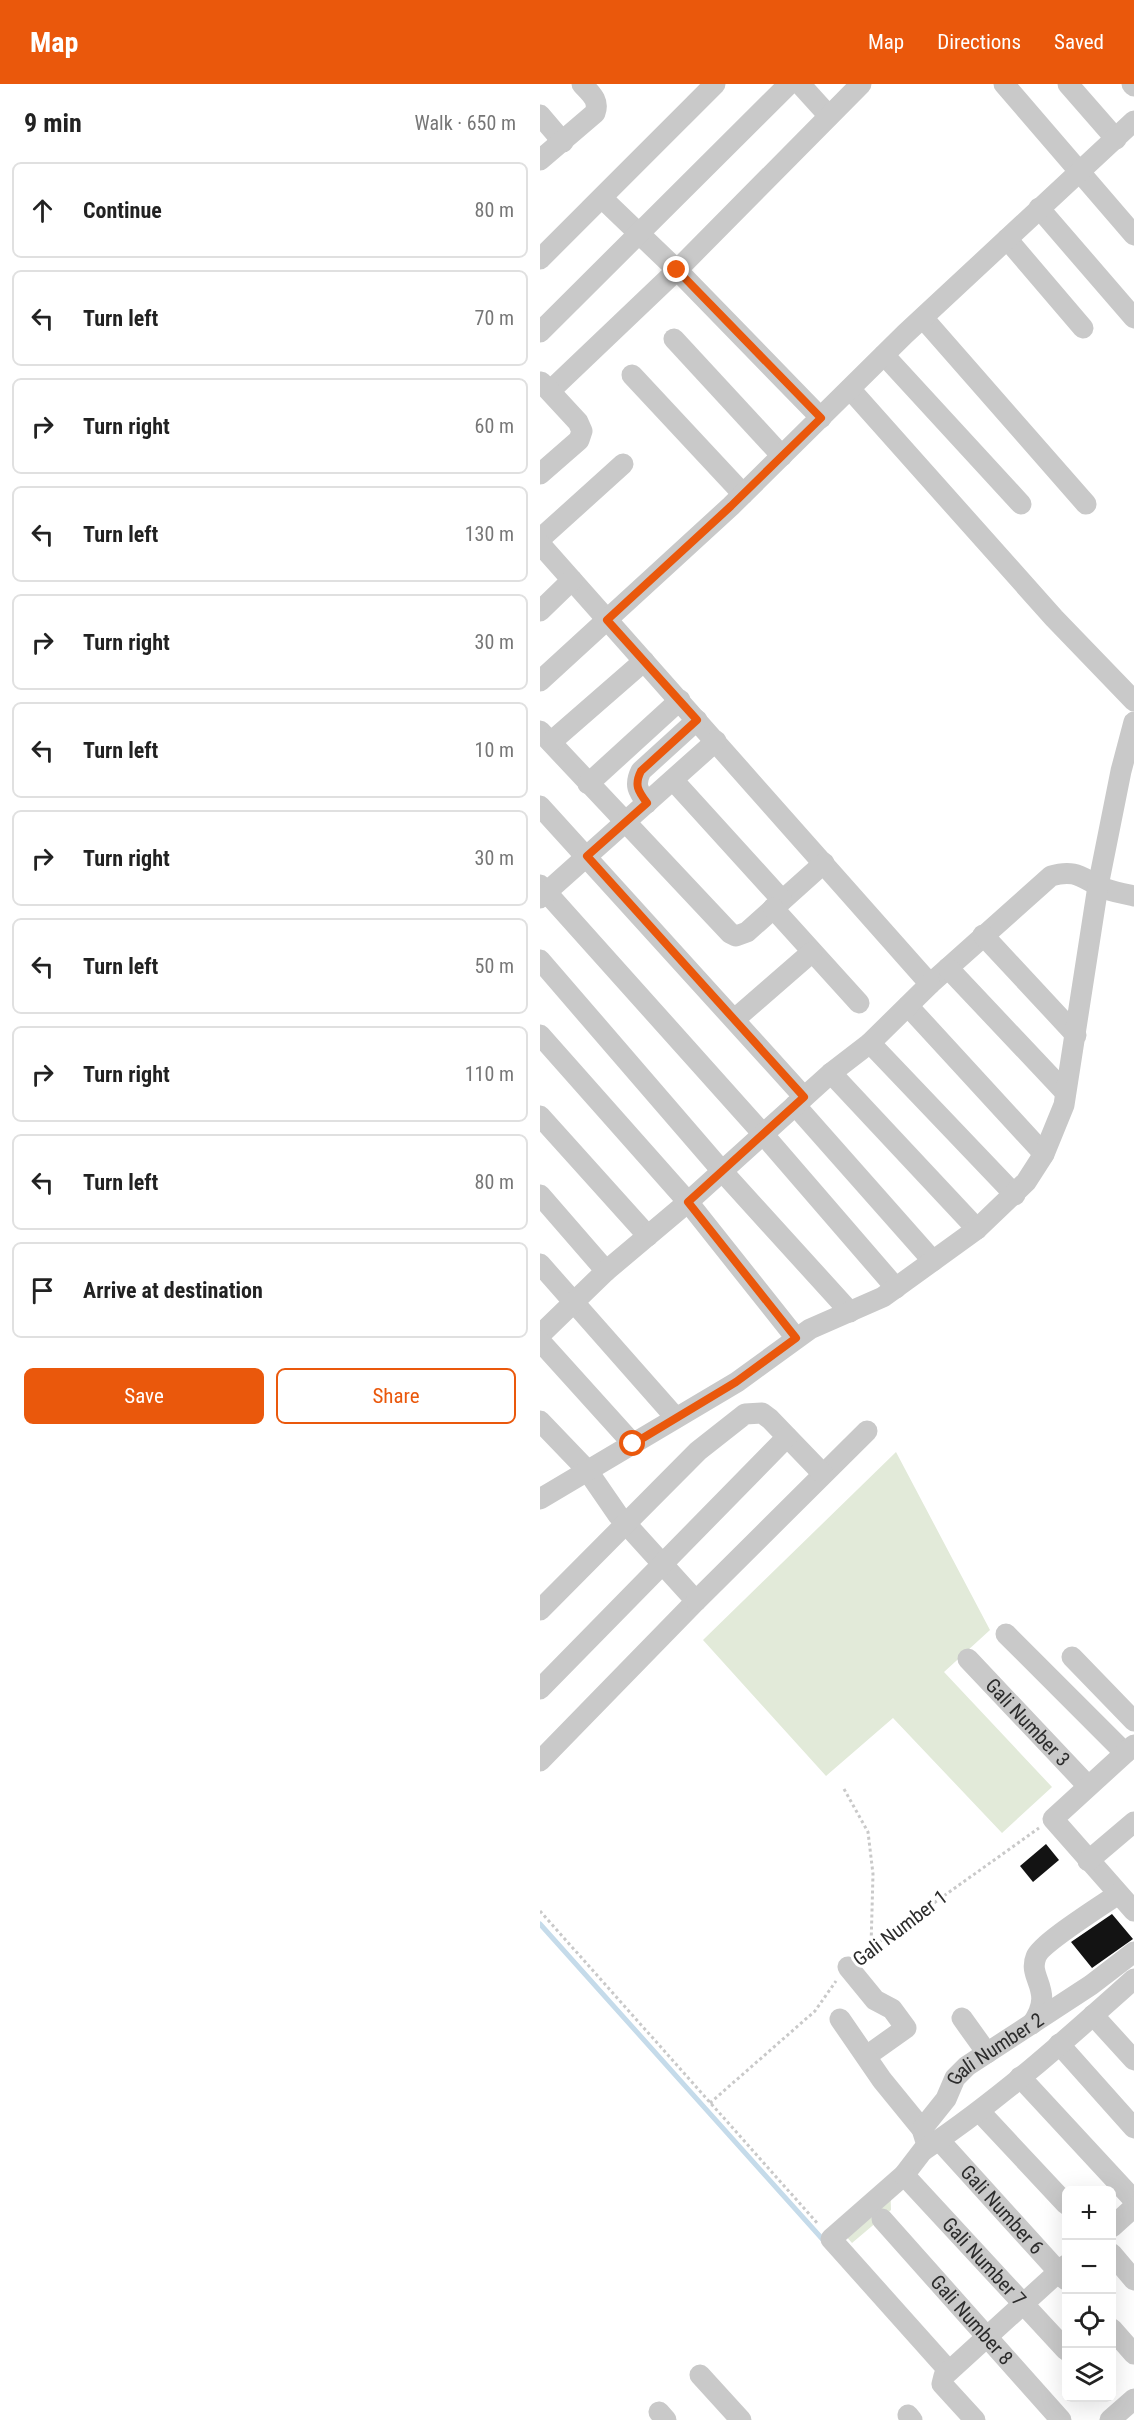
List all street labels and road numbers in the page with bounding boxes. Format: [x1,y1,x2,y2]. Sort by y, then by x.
street label: Gali Number 3 [981,1673,1075,1771]
street label: Gali Number 1 [848,1885,952,1971]
street label: Gali Number 2 [941,2007,1048,2089]
street label: Gali Number 6 [956,2160,1049,2259]
street label: Gali Number 7 [937,2212,1031,2311]
street label: Gali Number 8 [926,2270,1018,2370]

